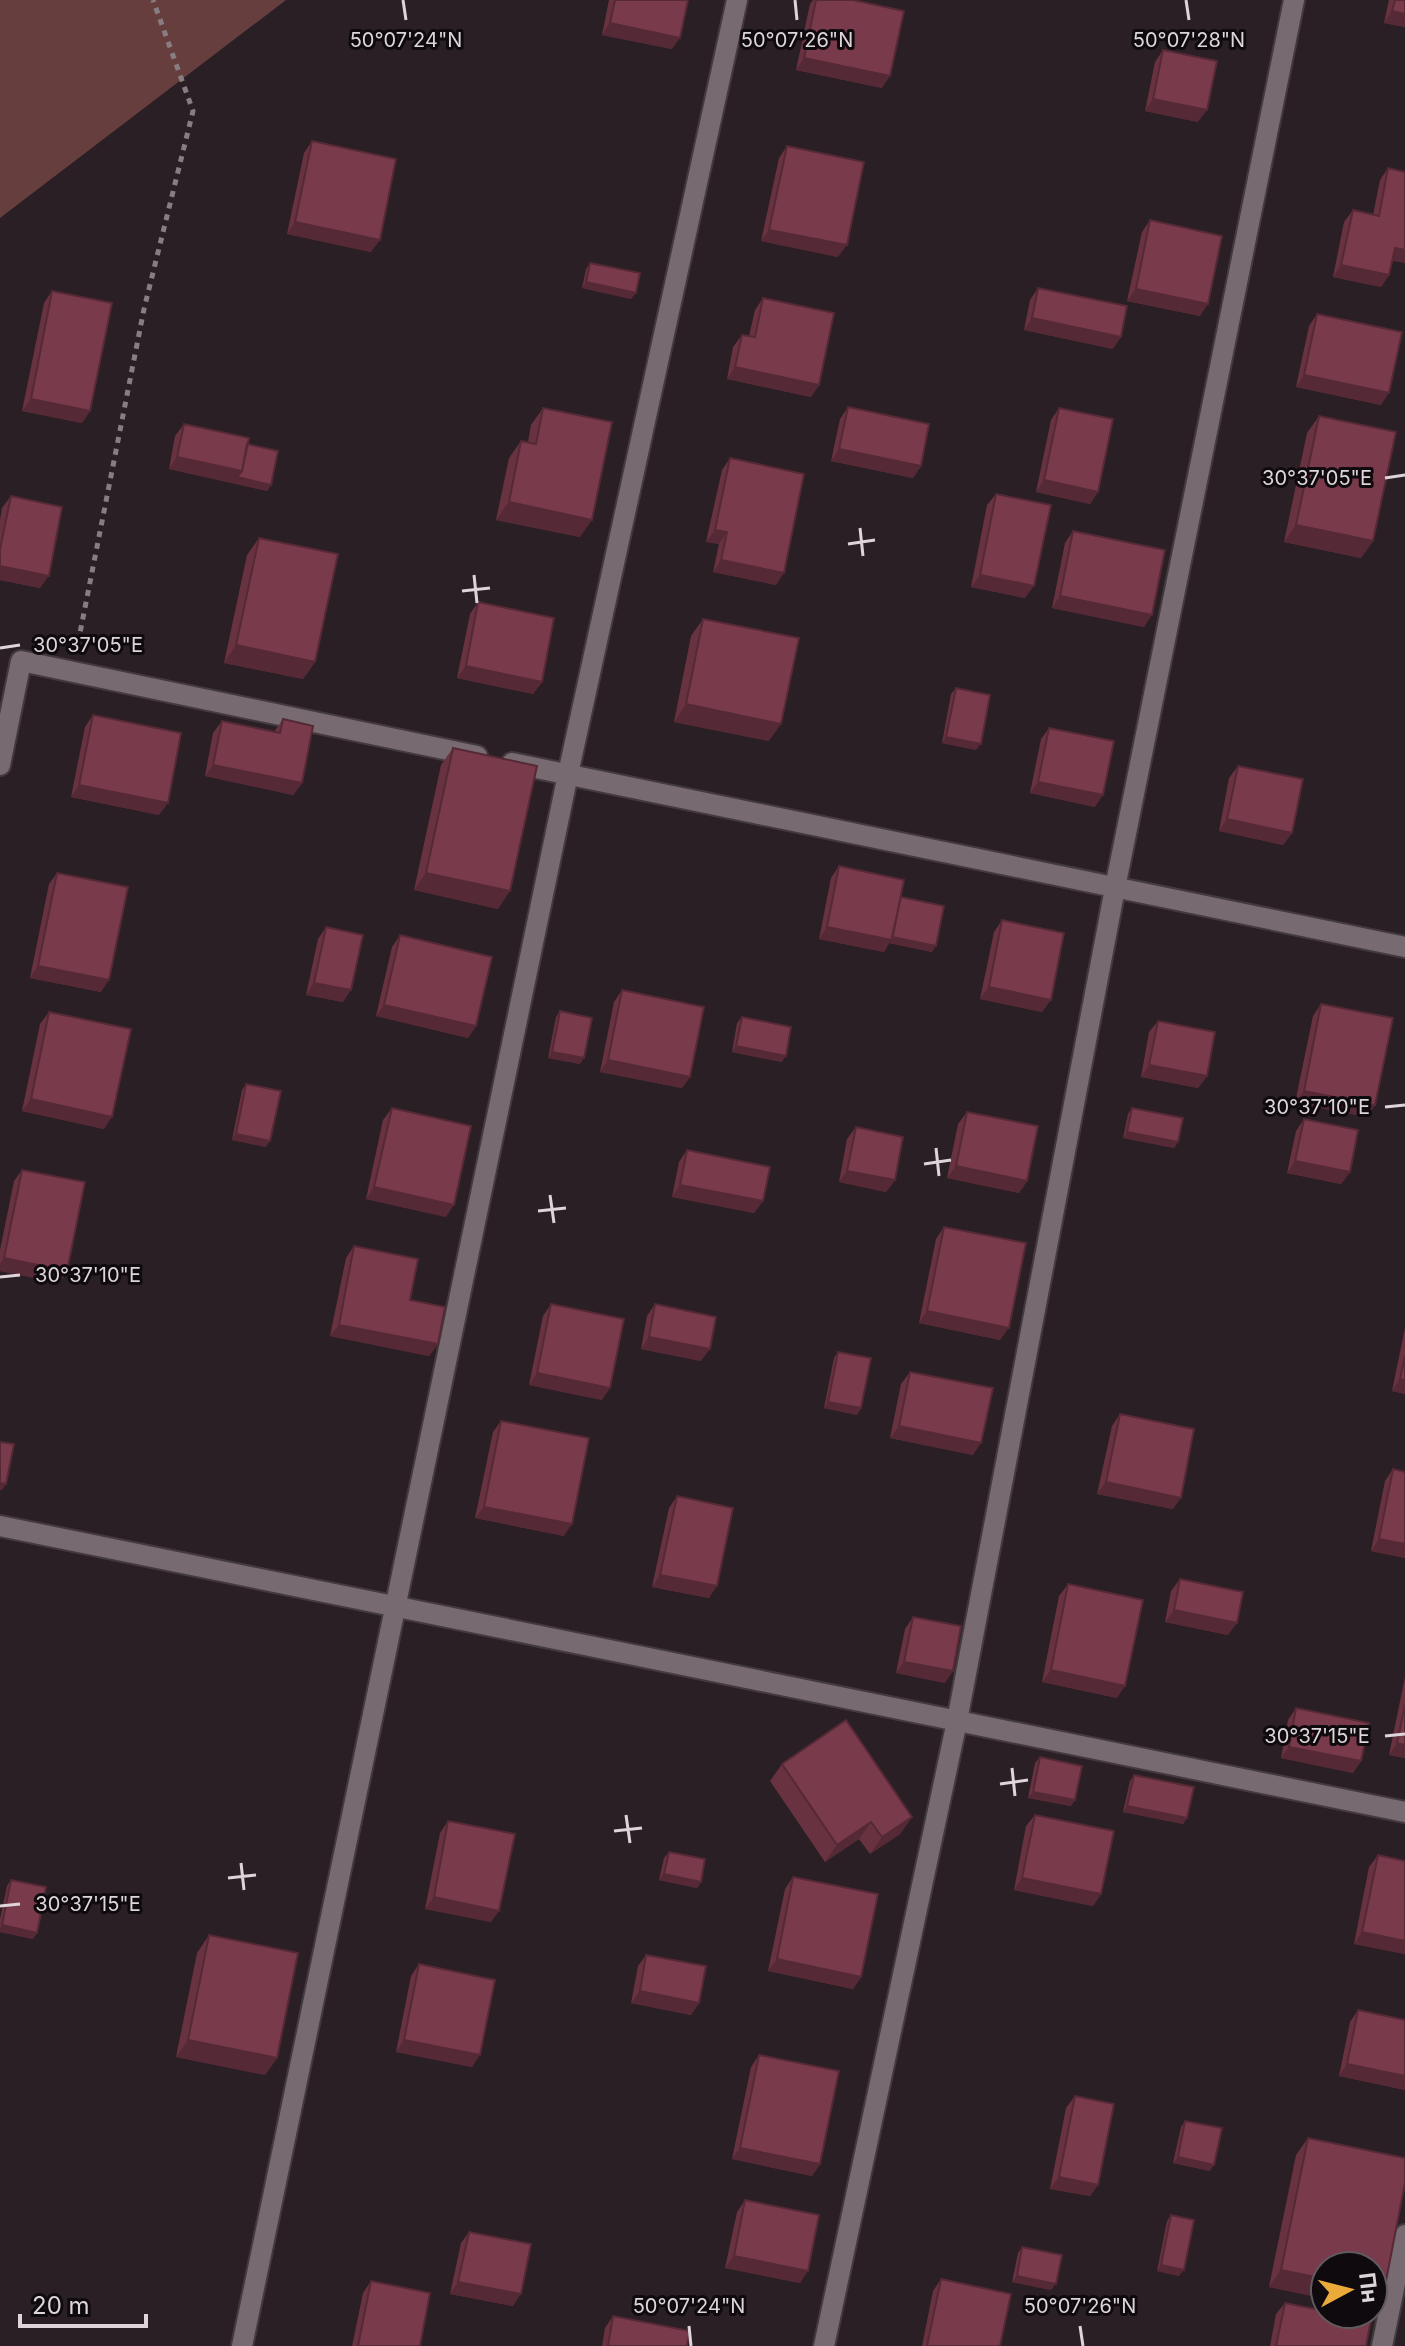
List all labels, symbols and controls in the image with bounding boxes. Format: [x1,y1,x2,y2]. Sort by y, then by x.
text: 50°07'24"N [350,28,462,52]
text: 50°07'26"N [741,28,853,52]
text: 50°07'28"N [1133,28,1245,52]
text: 30°37'05"E [1262,466,1372,490]
text: 30°37'05"E [33,633,143,657]
text: 30°37'10"E [1264,1095,1370,1119]
text: 30°37'10"E [35,1263,141,1287]
text: 30°37'15"E [1264,1724,1370,1748]
text: 30°37'15"E [35,1892,141,1916]
north arrow [1309,2250,1389,2330]
text: Пн [1354,2271,1384,2304]
scale bar [20,2278,146,2328]
text: 20 m [32,2291,90,2320]
text: 50°07'24"N [633,2294,745,2318]
text: 50°07'26"N [1024,2294,1136,2318]

